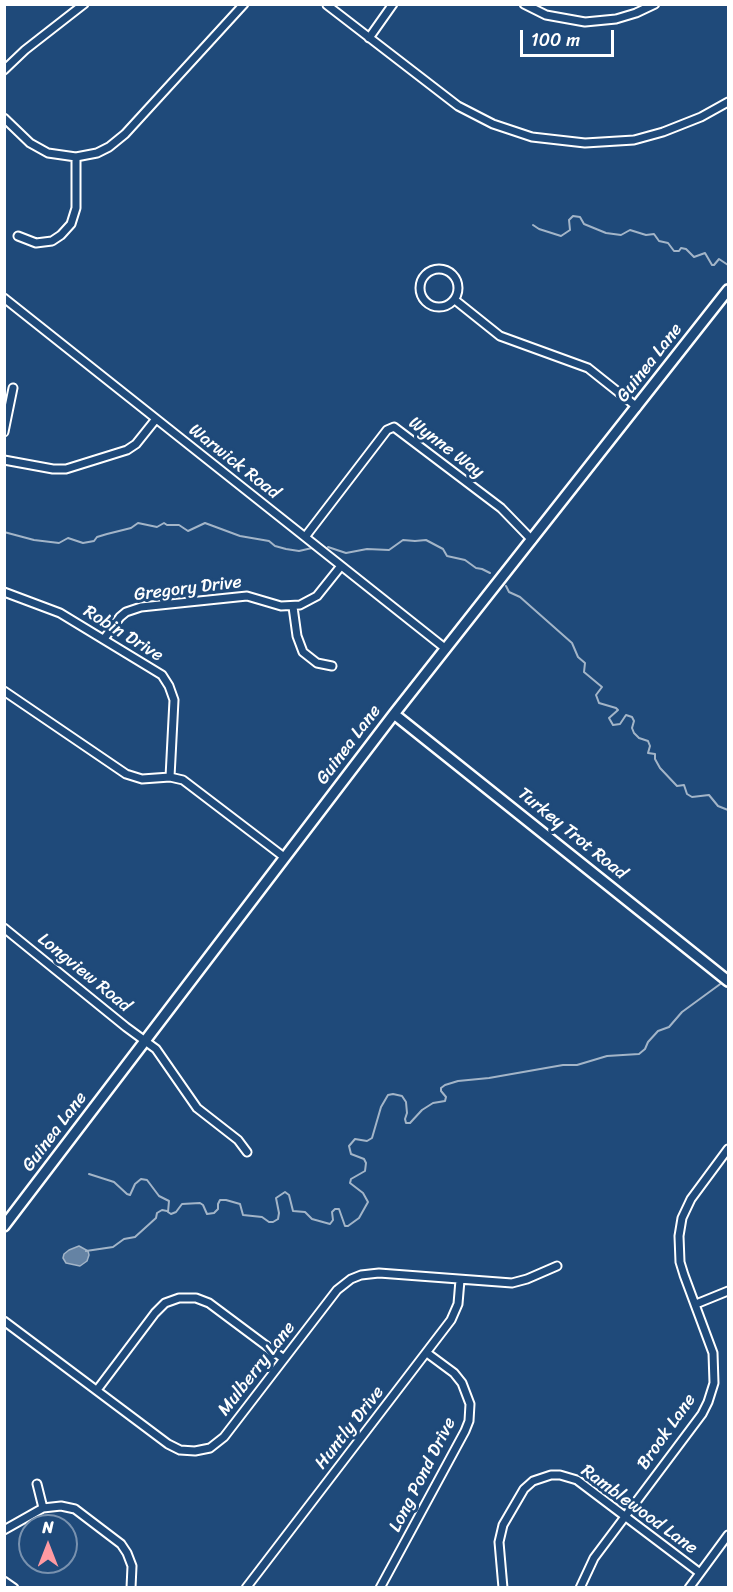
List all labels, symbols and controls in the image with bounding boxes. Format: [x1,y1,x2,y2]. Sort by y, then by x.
scale bar [523,18,618,56]
text: 100 m [531,24,580,56]
street label: Guinea Lane [612,319,688,407]
street label: Wynne Way [404,413,488,483]
street label: Warwick Road [184,420,284,504]
street label: Gregory Drive [133,572,243,606]
street label: Robin Drive [79,601,167,667]
street label: Guinea Lane [312,701,386,789]
street label: Turkey Trot Road [513,783,631,885]
street label: Longview Road [33,929,135,1017]
street label: Guinea Lane [18,1088,92,1176]
street label: Mulberry Lane [214,1318,300,1420]
street label: Huntly Drive [311,1382,389,1474]
street label: Brook Lane [633,1390,701,1474]
street label: Long Pond Drive [385,1414,461,1536]
street label: Ramblewood Lane [577,1460,701,1560]
text: N [42,1513,54,1542]
north arrow [18,1514,78,1574]

